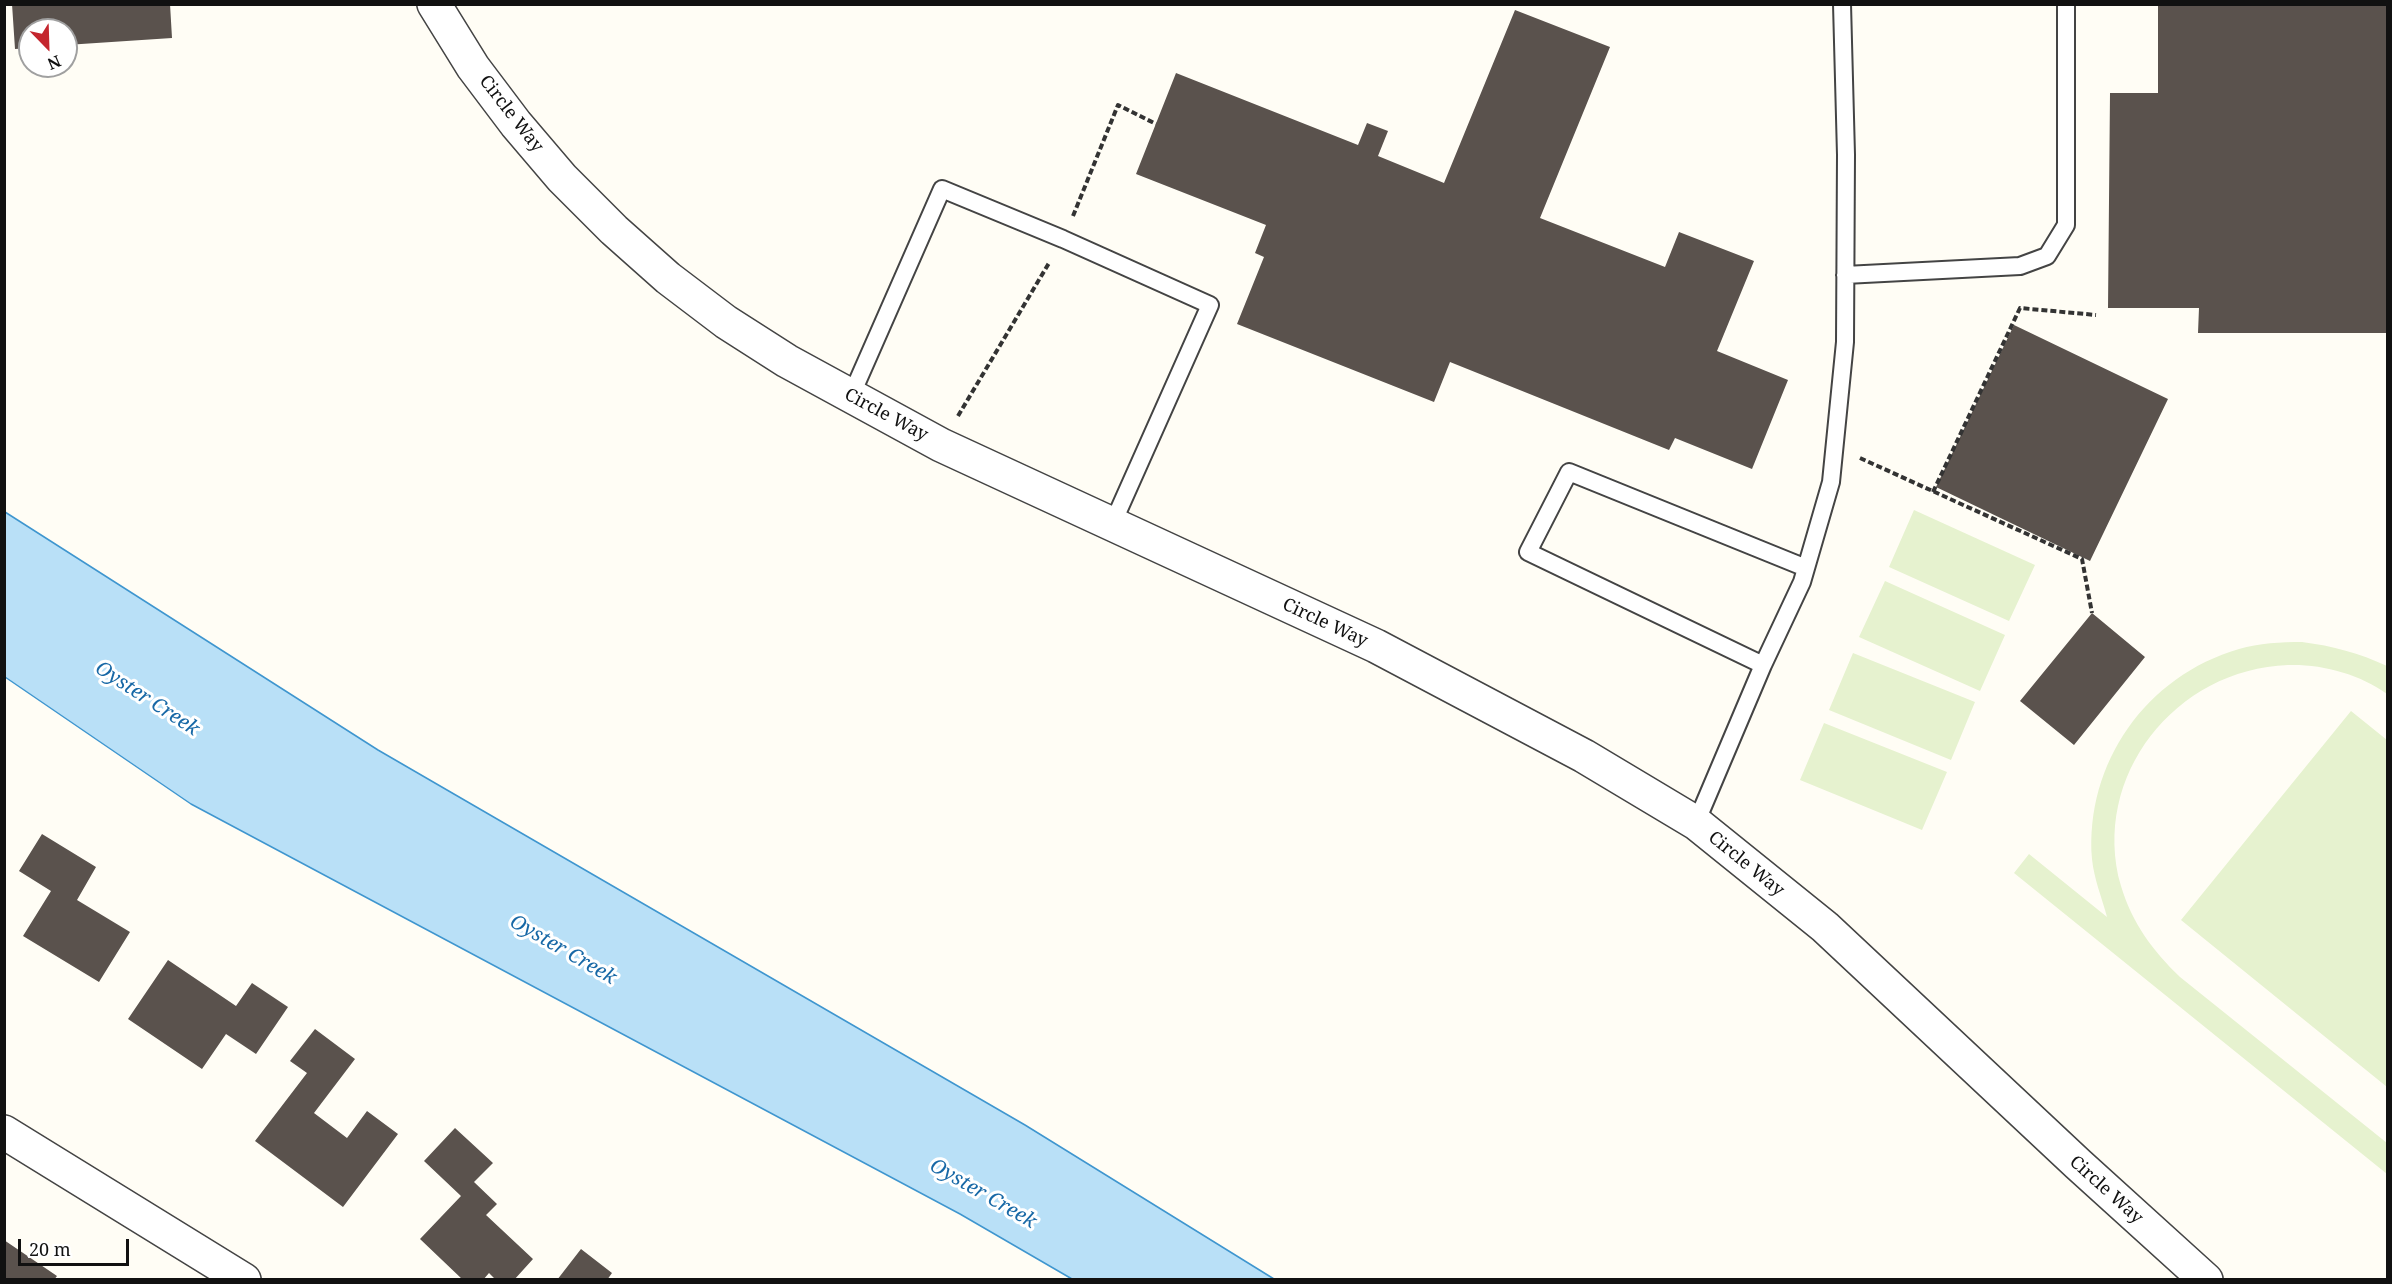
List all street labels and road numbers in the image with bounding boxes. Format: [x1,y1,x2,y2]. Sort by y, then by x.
street label: Circle Way [474,71,548,157]
street label: Circle Way [841,384,931,446]
street label: Circle Way [1279,594,1371,652]
street label: Circle Way [1704,827,1788,901]
street label: Circle Way [2065,1151,2147,1229]

